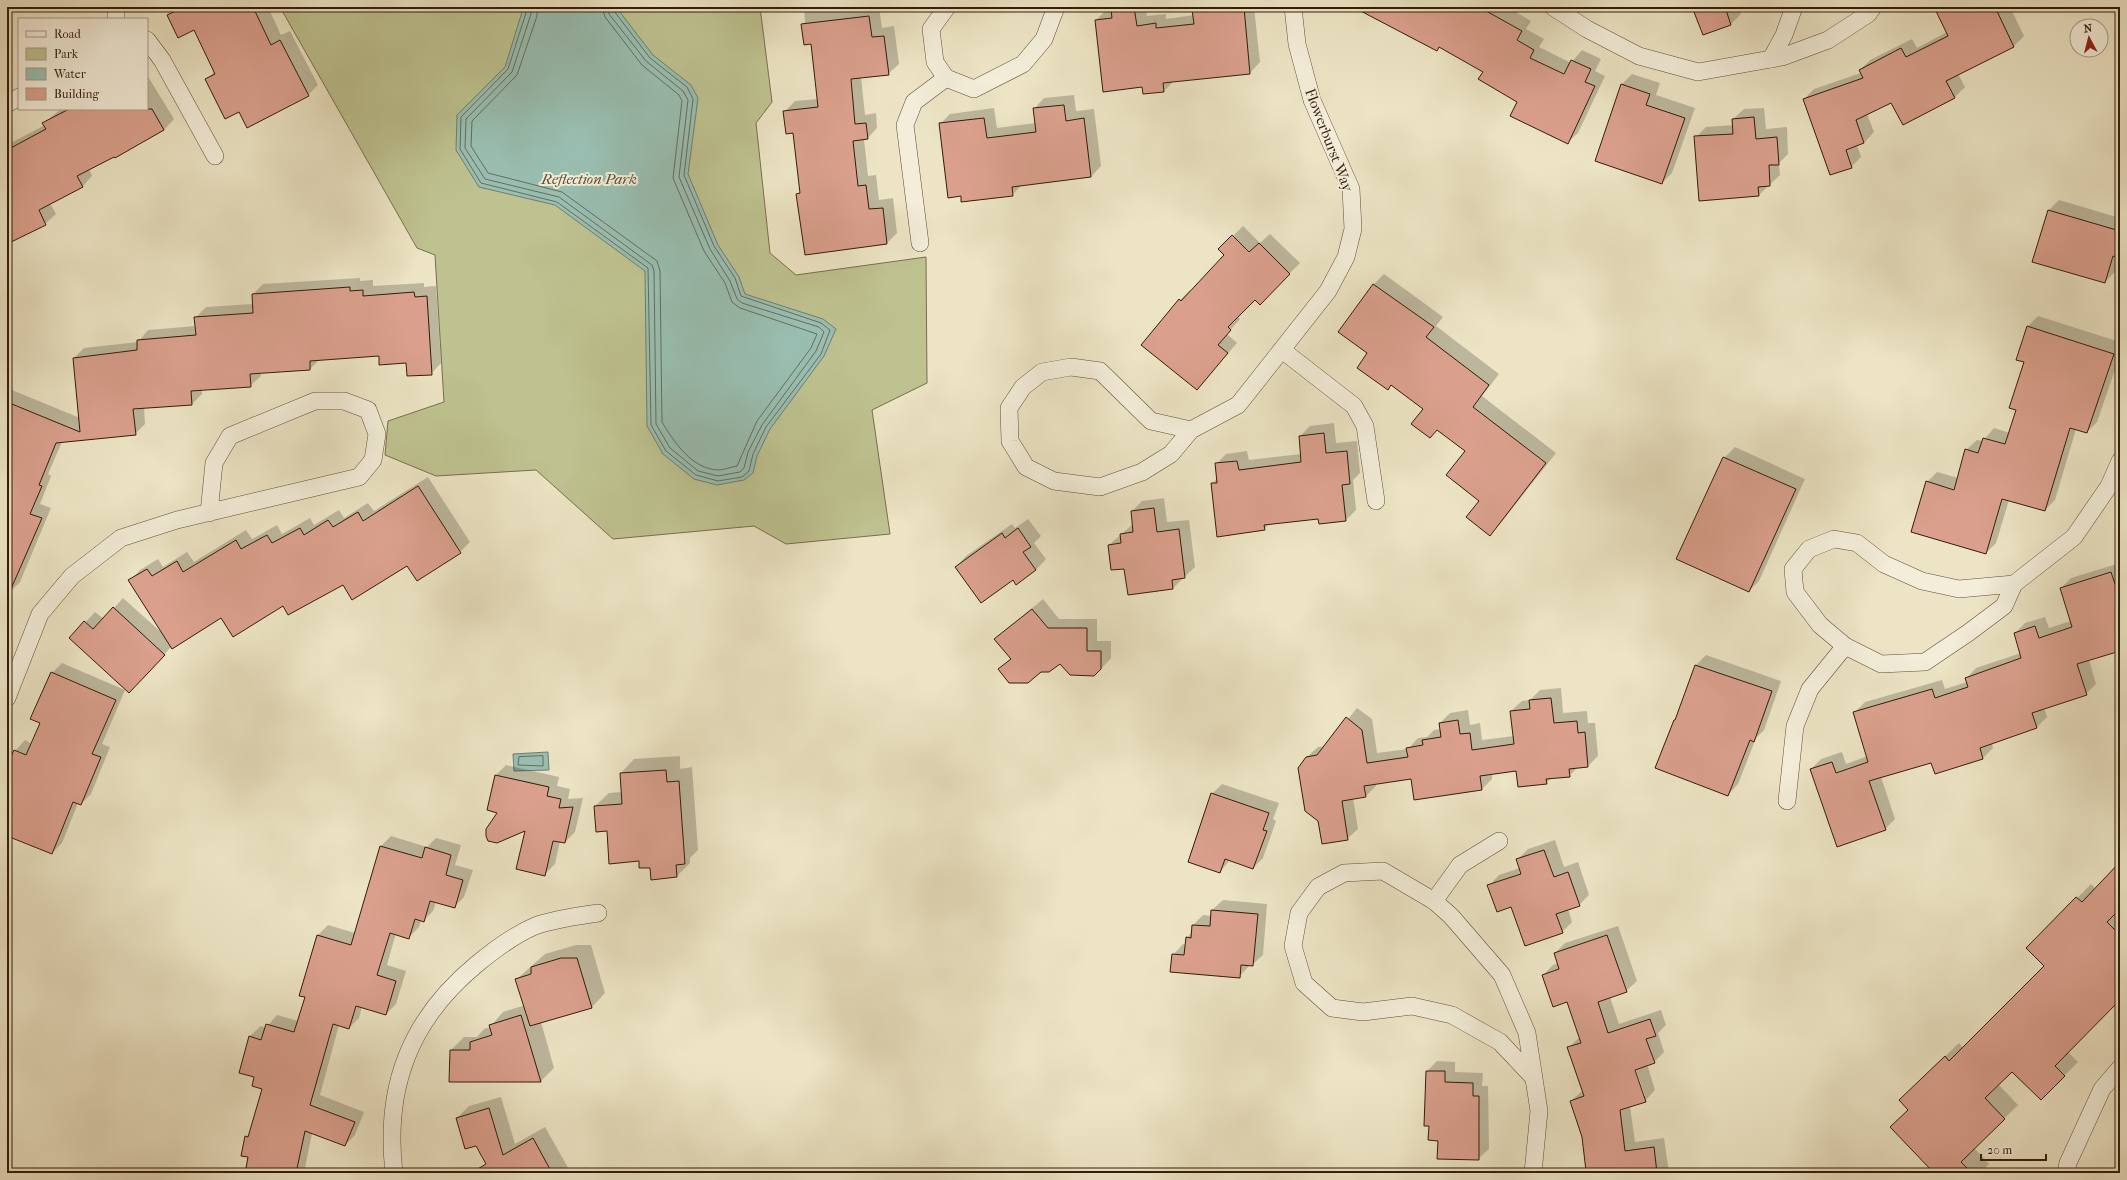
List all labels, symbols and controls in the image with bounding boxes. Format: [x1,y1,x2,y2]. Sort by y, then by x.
legend [18,18,148,110]
north arrow [2069,18,2109,58]
text: N [2083,22,2093,36]
text: Road [54,27,81,41]
text: Park [54,47,79,61]
text: Water [53,67,87,81]
street label: Flowerburst Way [1301,86,1357,195]
text: Building [54,87,99,101]
park label: Reflection Park [540,170,637,188]
scale bar [1981,1136,2046,1162]
text: 20 m [1987,1143,2012,1157]

